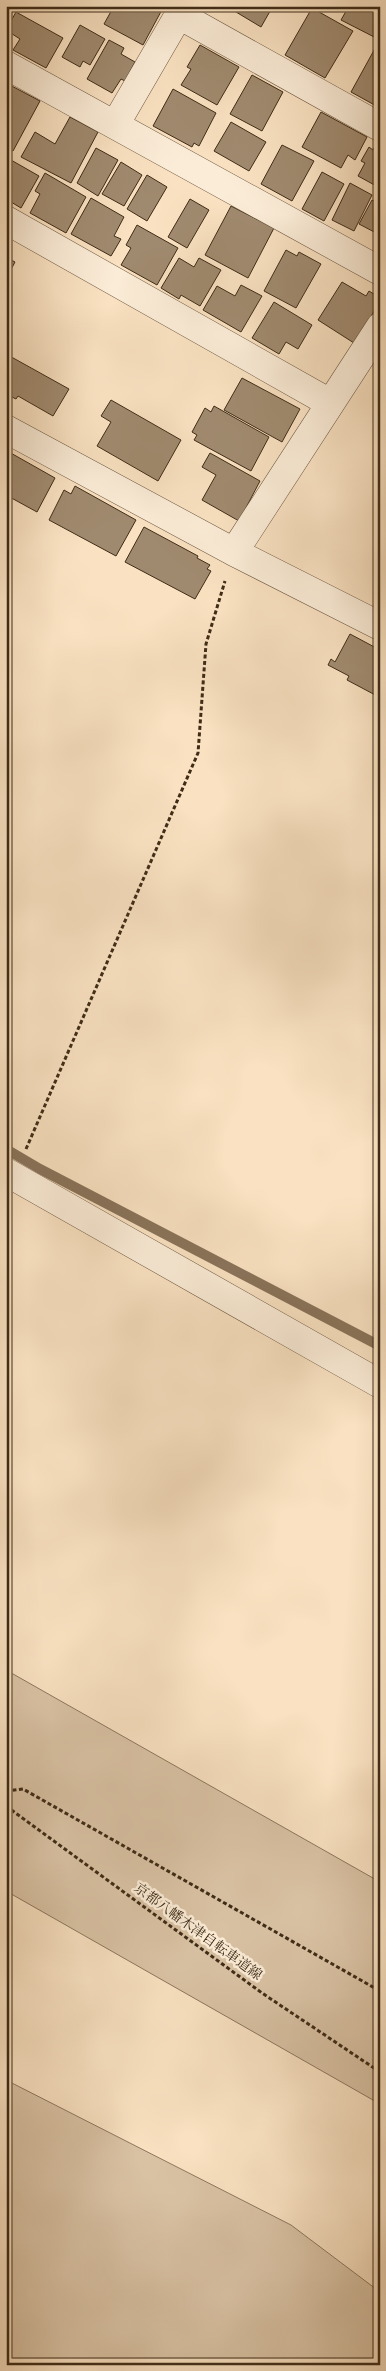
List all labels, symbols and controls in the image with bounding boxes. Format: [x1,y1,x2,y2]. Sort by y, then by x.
street label: 京都八幡木津自転車道線 [130,1879,266,1985]

